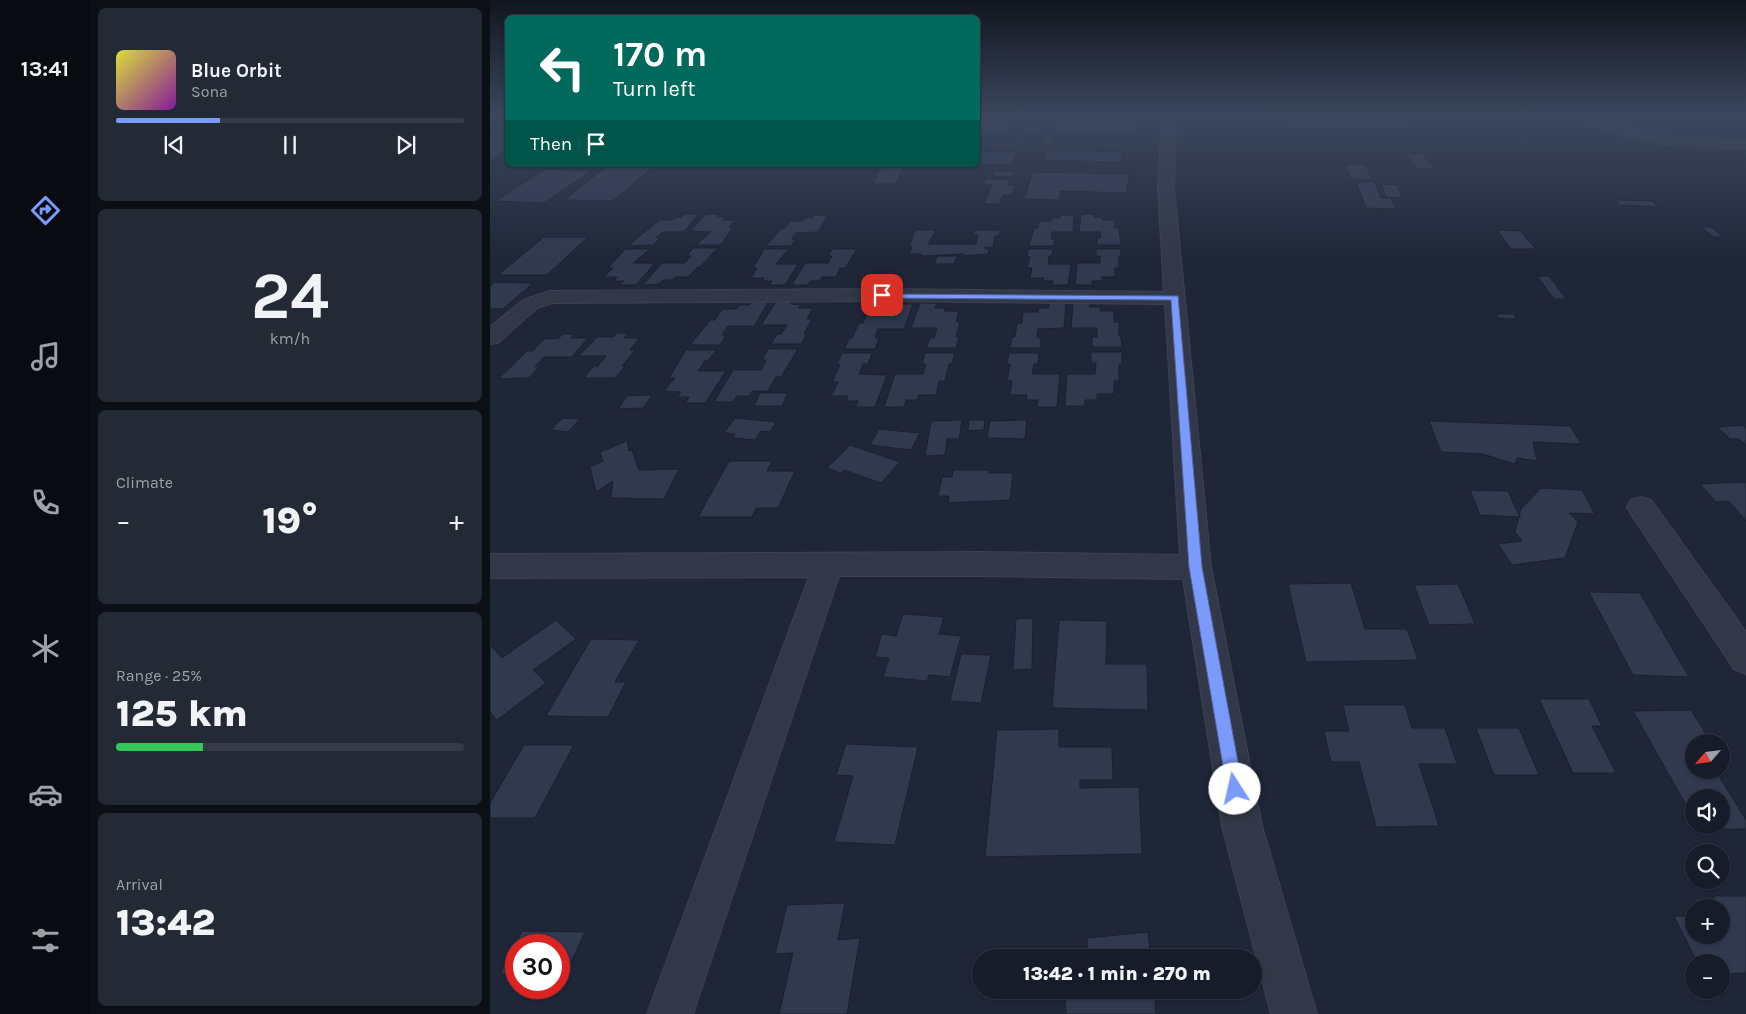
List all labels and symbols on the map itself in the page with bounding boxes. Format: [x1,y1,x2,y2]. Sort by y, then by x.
pin [861,274,903,316]
north arrow [1685,734,1730,779]
position arrow [1208,762,1260,814]
speed limit sign: 30 [505,934,570,999]

